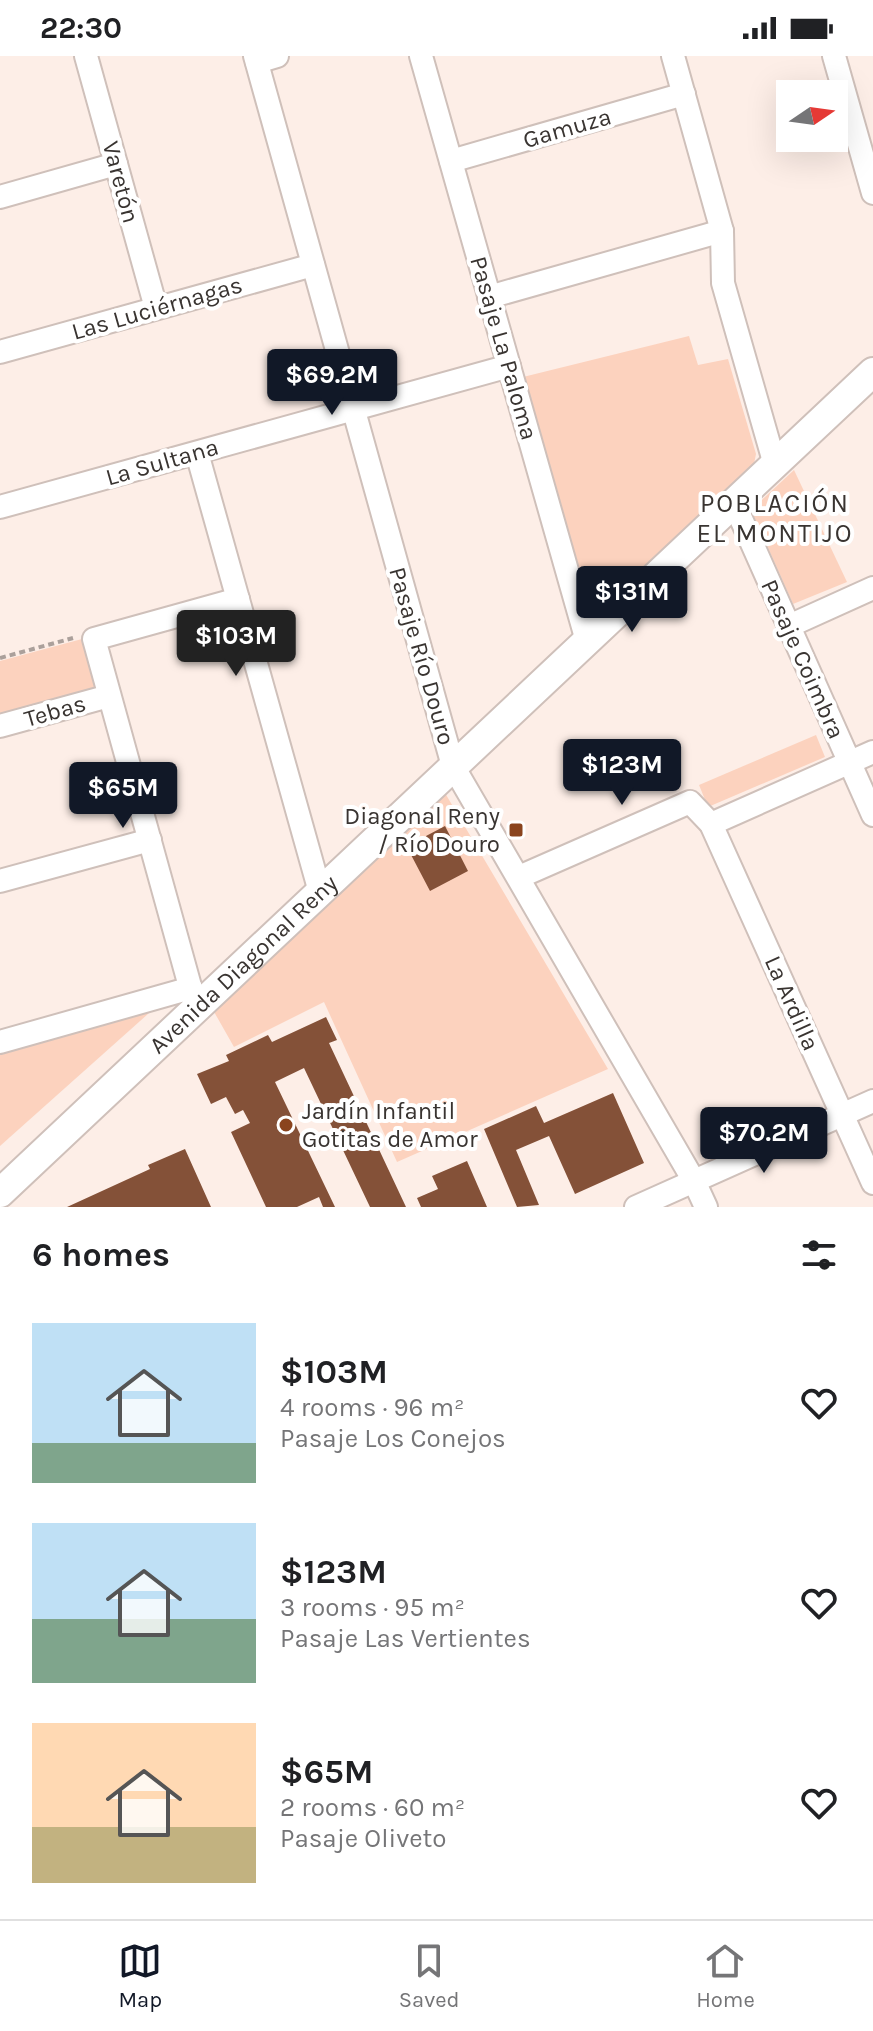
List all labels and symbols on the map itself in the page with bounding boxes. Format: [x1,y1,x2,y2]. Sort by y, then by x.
north arrow [776,80,848,152]
street label: Gamuza [520,102,614,154]
street label: Varetón [97,138,145,226]
street label: Pasaje La Paloma [464,253,544,443]
street label: Las Luciérnagas [68,270,246,346]
pin: $69.2M [267,349,397,417]
street label: La Sultana [102,433,222,491]
district label: POBLACIÓN EL MONTIJO [696,487,854,549]
street label: Pasaje Río Douro [383,564,461,748]
pin: $131M [576,566,688,634]
street label: Pasaje Coimbra [755,575,851,743]
pin: $103M [180,610,292,678]
street label: Tebas [21,689,89,733]
pin: $123M [566,739,678,807]
pin: $65M [76,762,170,830]
place label: Diagonal Reny / Río Douro [344,802,500,858]
marker: Diagonal Reny / Río Douro [507,821,525,839]
street label: Avenida Diagonal Reny [143,869,343,1059]
street label: La Ardilla [759,951,825,1055]
place label: Jardín Infantil Gotitas de Amor [302,1097,478,1153]
pin: $70.2M [699,1107,829,1175]
marker: Jardín Infantil Gotitas de Amor [277,1116,295,1134]

